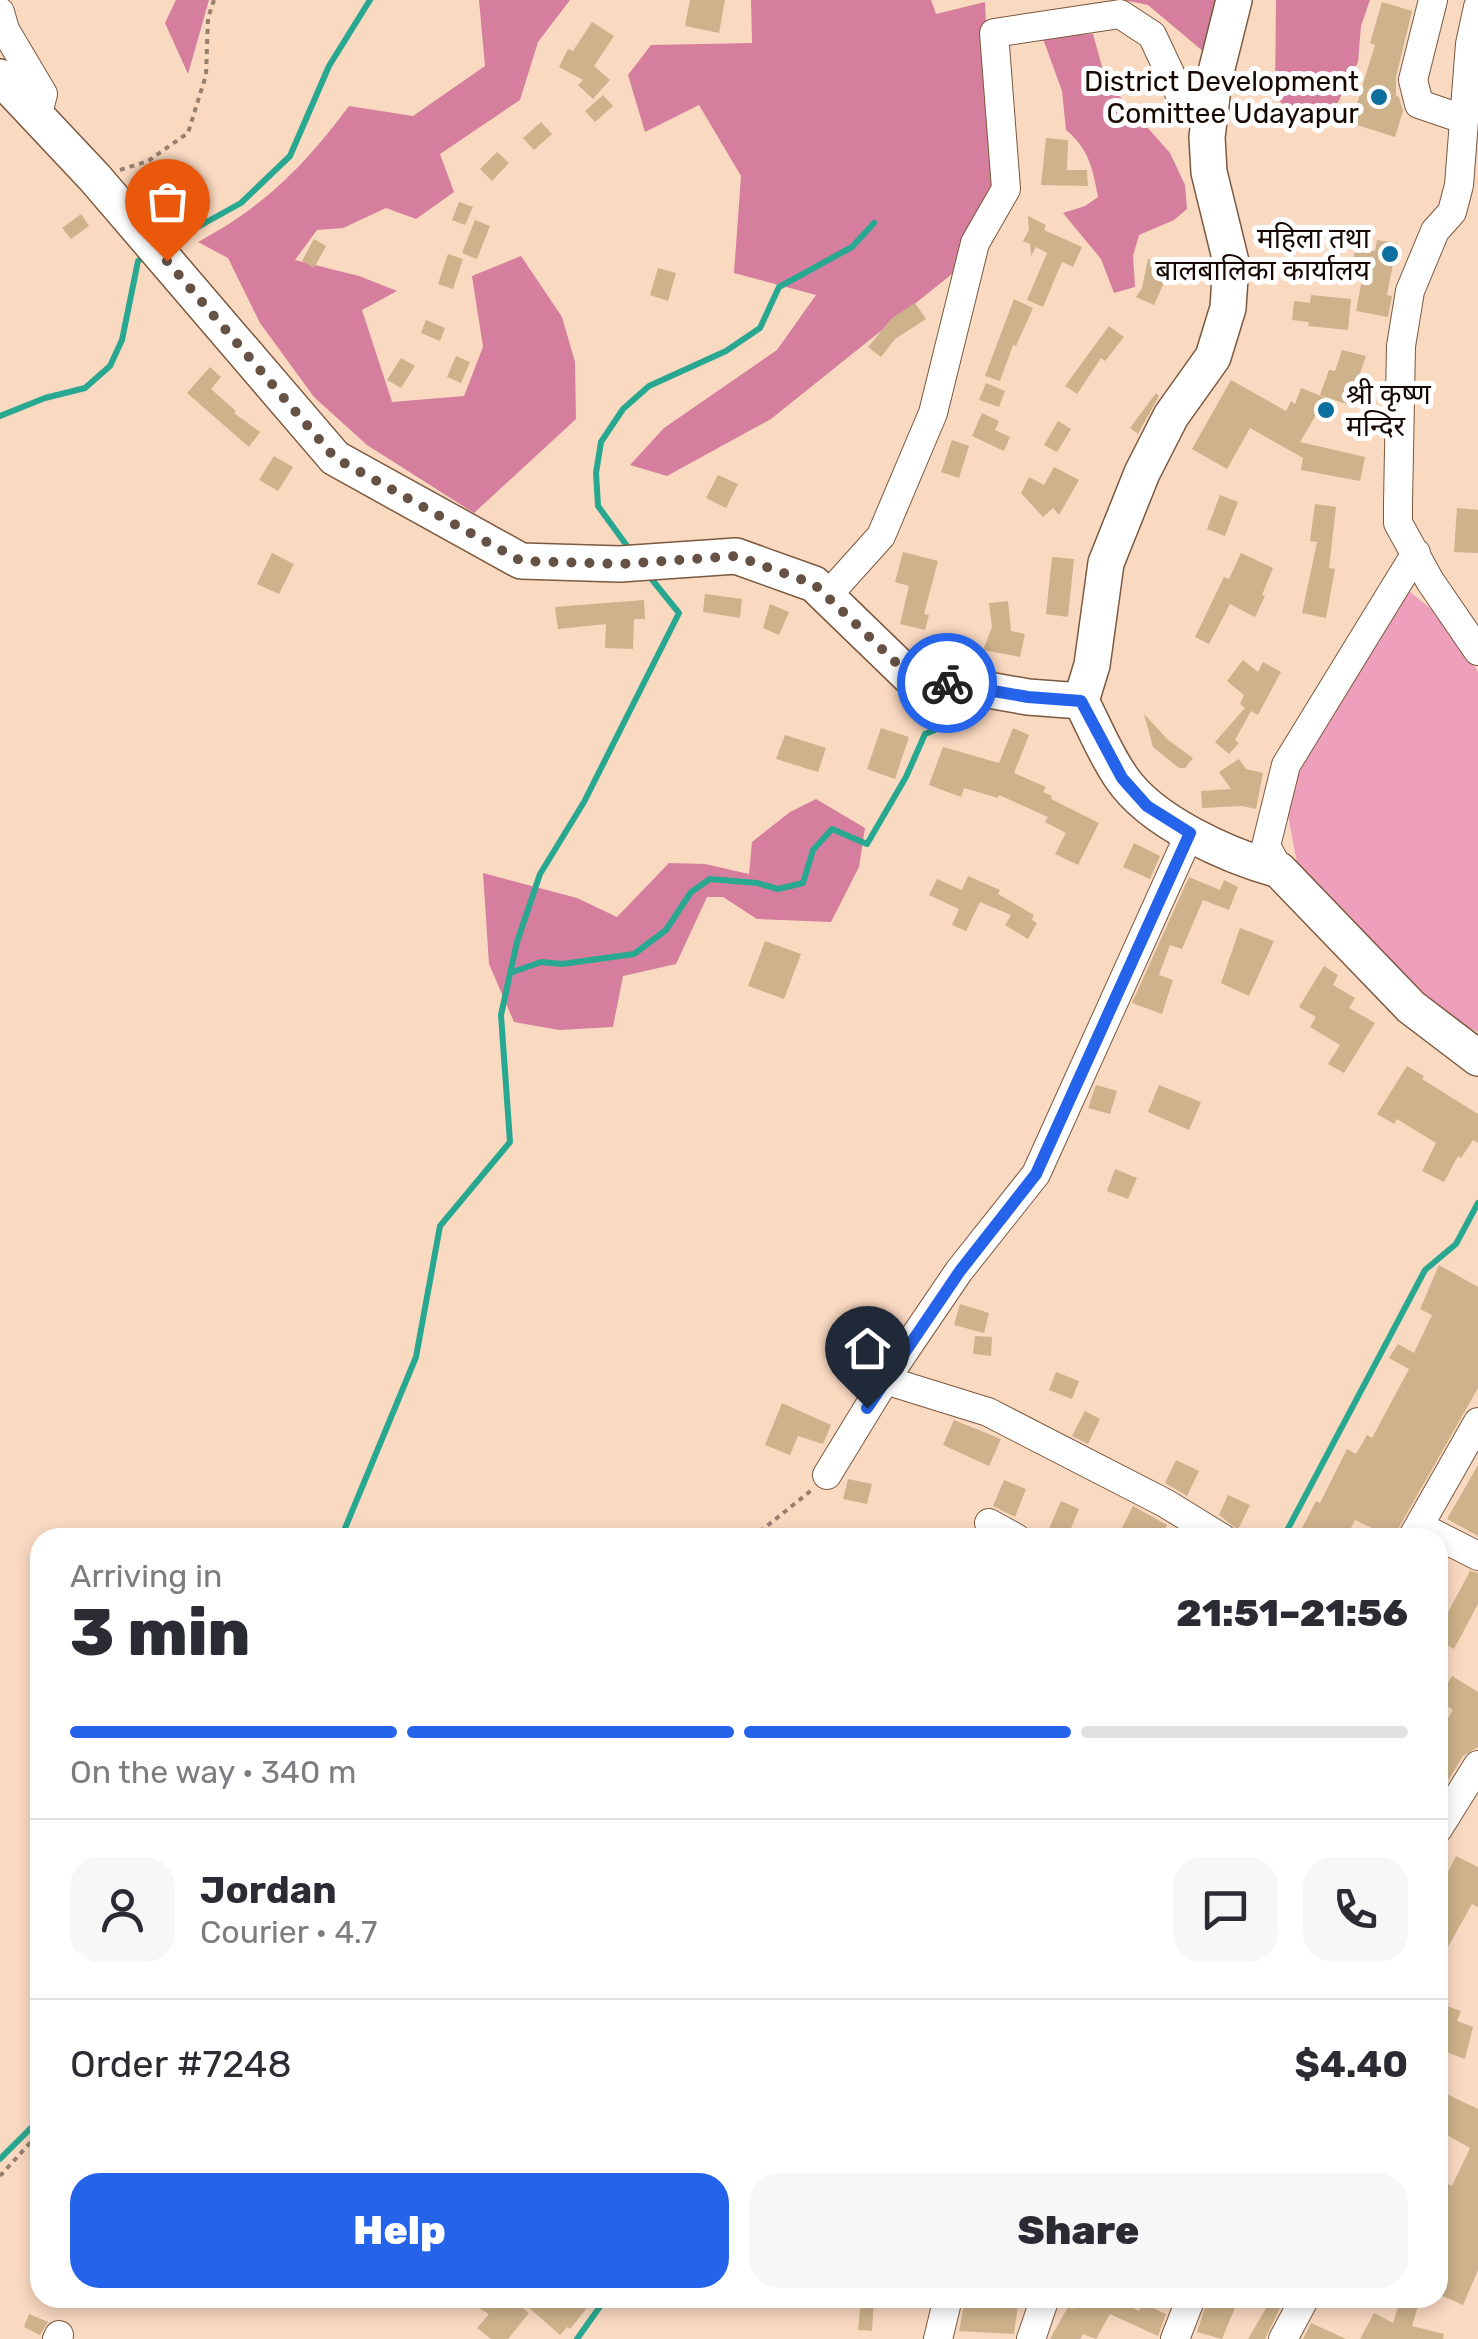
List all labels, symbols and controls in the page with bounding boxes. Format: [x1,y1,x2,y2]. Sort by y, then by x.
place label: District Development Comittee Udayapur [1084,65,1359,130]
marker: District Development Comittee Udayapur [1368,86,1390,108]
pin [125,159,210,262]
icon: bag [140,174,195,229]
place label: महिला तथा बालबालिका कार्यालय [1155,222,1371,287]
marker: महिला तथा बालबालिका कार्यालय [1379,243,1401,265]
place label: श्री कृष्ण मन्दिर [1346,378,1431,443]
marker: श्री कृष्ण मन्दिर [1315,399,1337,421]
courier [897,633,997,733]
icon: bike [920,656,975,711]
pin [825,1306,910,1409]
icon: home [840,1321,895,1376]
text: Arriving in [70,1557,222,1595]
text: 21:51–21:56 [1176,1590,1408,1636]
text: 3 min [70,1594,250,1671]
text: On the way · 340 m [70,1753,357,1791]
button: person [70,1857,175,1962]
button: chat [1173,1857,1278,1962]
button: phone [1303,1857,1408,1962]
text: Jordan [200,1867,337,1913]
text: Courier · 4.7 [200,1913,377,1951]
text: Order #7248 [70,2041,292,2087]
text: $4.40 [1295,2041,1408,2087]
button: Help [70,2173,729,2288]
button: Share [749,2173,1408,2288]

